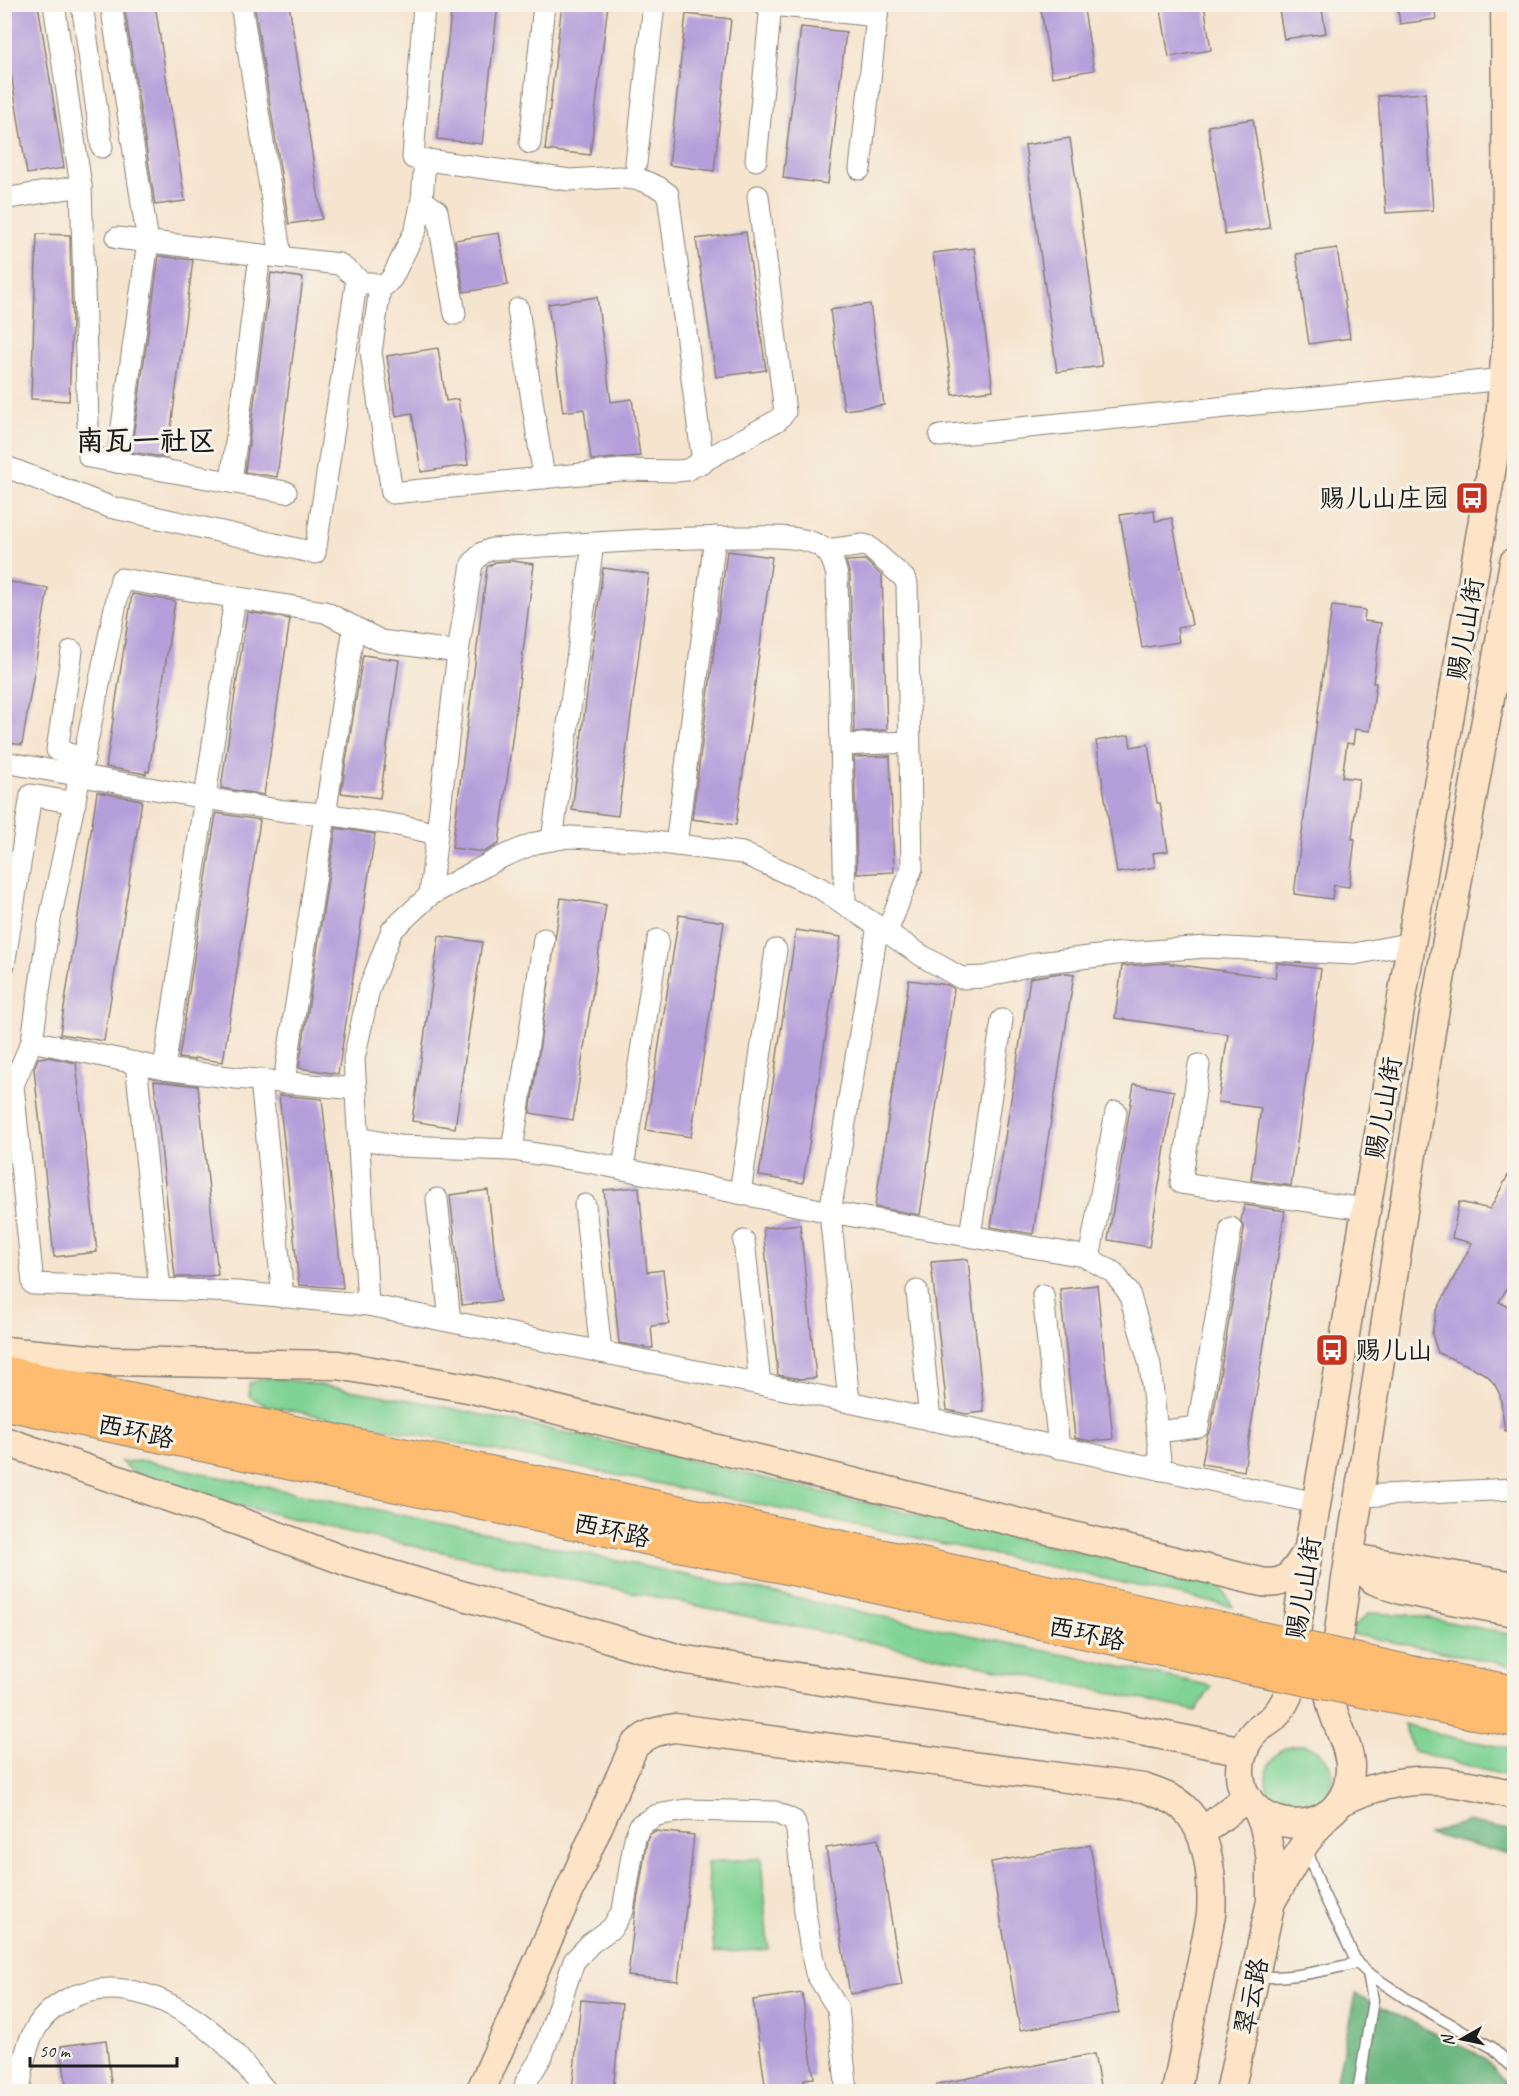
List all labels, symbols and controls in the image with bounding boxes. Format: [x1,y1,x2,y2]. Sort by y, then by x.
district label: 南瓦一社区 [76,423,216,458]
bus stop icon: 赐儿山庄园 [1454,480,1490,516]
place label: 赐儿山庄园 [1319,482,1449,515]
street label: 赐儿山街 [1440,575,1491,683]
street label: 赐儿山街 [1358,1054,1409,1162]
bus stop icon: 赐儿山 [1314,1332,1350,1368]
place label: 赐儿山 [1355,1334,1433,1367]
street label: 西环路 [94,1407,177,1456]
street label: 西环路 [570,1506,653,1555]
street label: 赐儿山街 [1279,1534,1328,1642]
street label: 西环路 [1045,1609,1128,1658]
street label: 翠云路 [1227,1955,1276,2038]
north arrow [1432,2009,1492,2069]
scale bar [30,2030,177,2068]
text: N [1437,2032,1459,2048]
text: 50 m [39,2040,72,2062]

